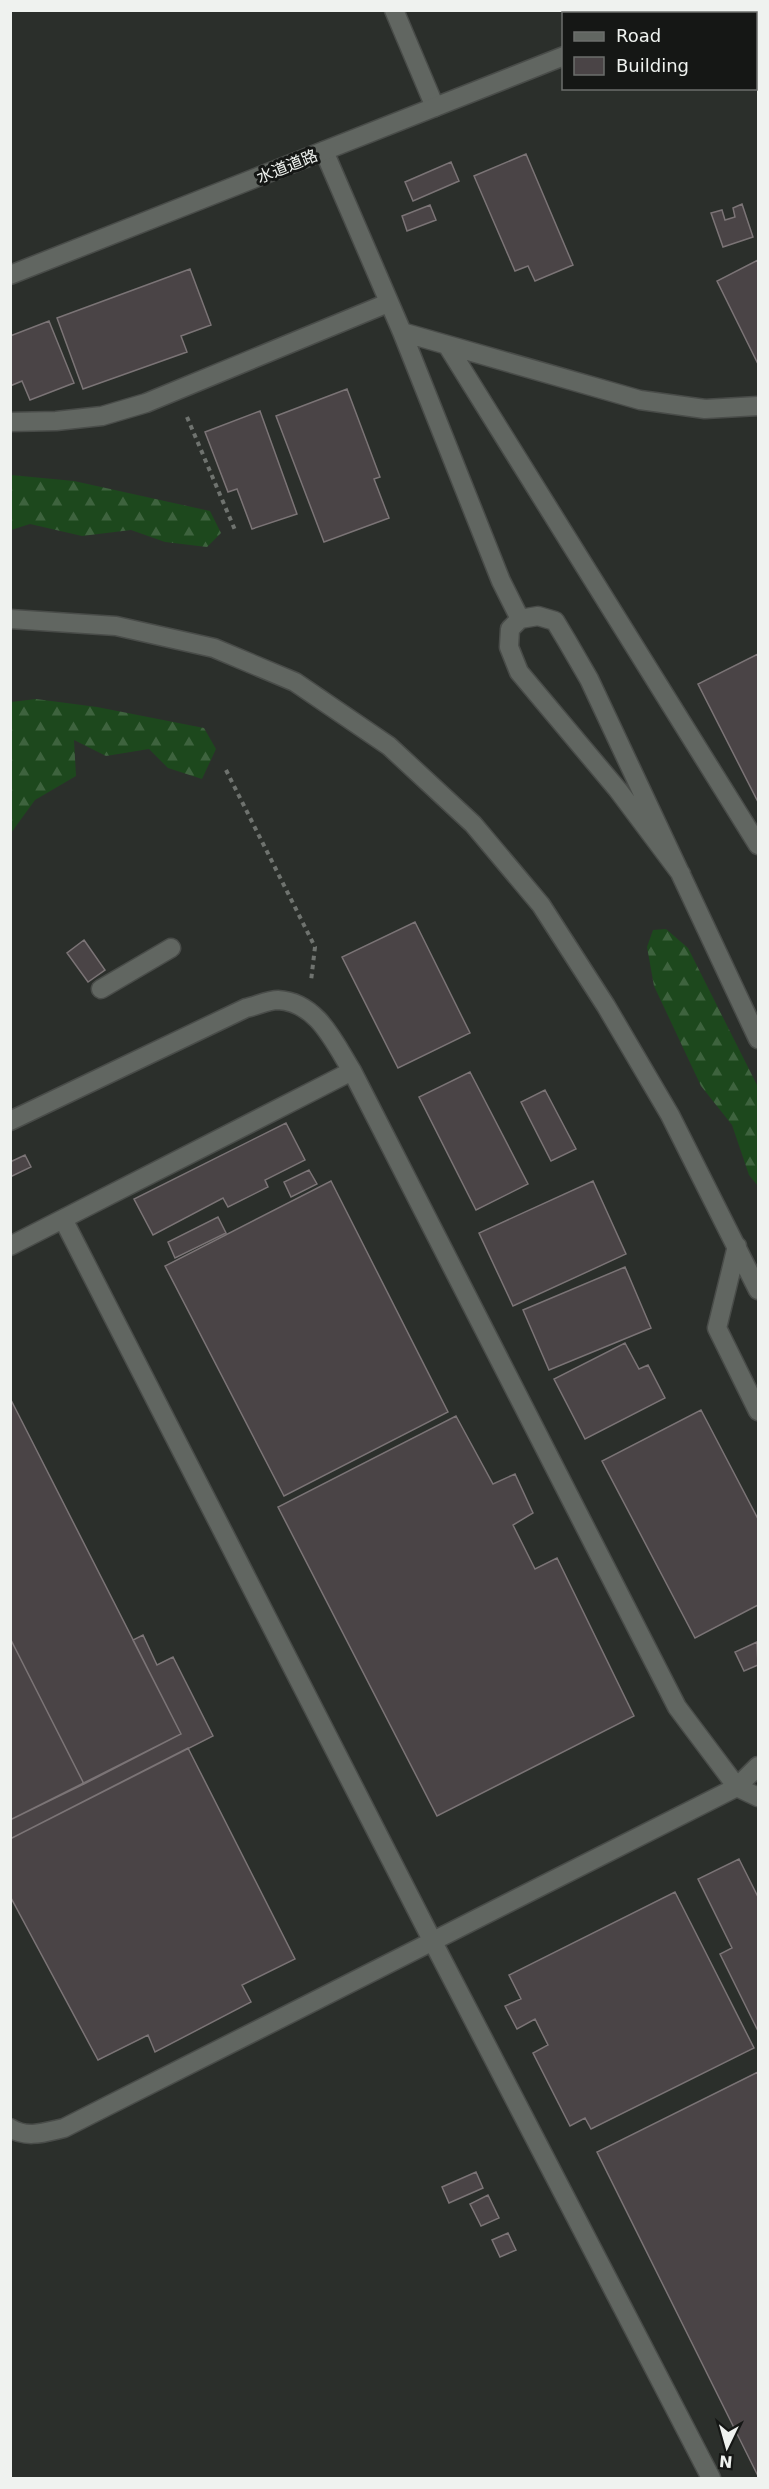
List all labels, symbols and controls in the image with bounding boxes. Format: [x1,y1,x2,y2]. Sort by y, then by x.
legend [562,12,757,90]
text: Road [616,25,661,46]
text: Building [616,55,689,76]
street label: 水道道路 [254,146,320,187]
north arrow [697,2417,757,2477]
text: N [718,2451,733,2471]

